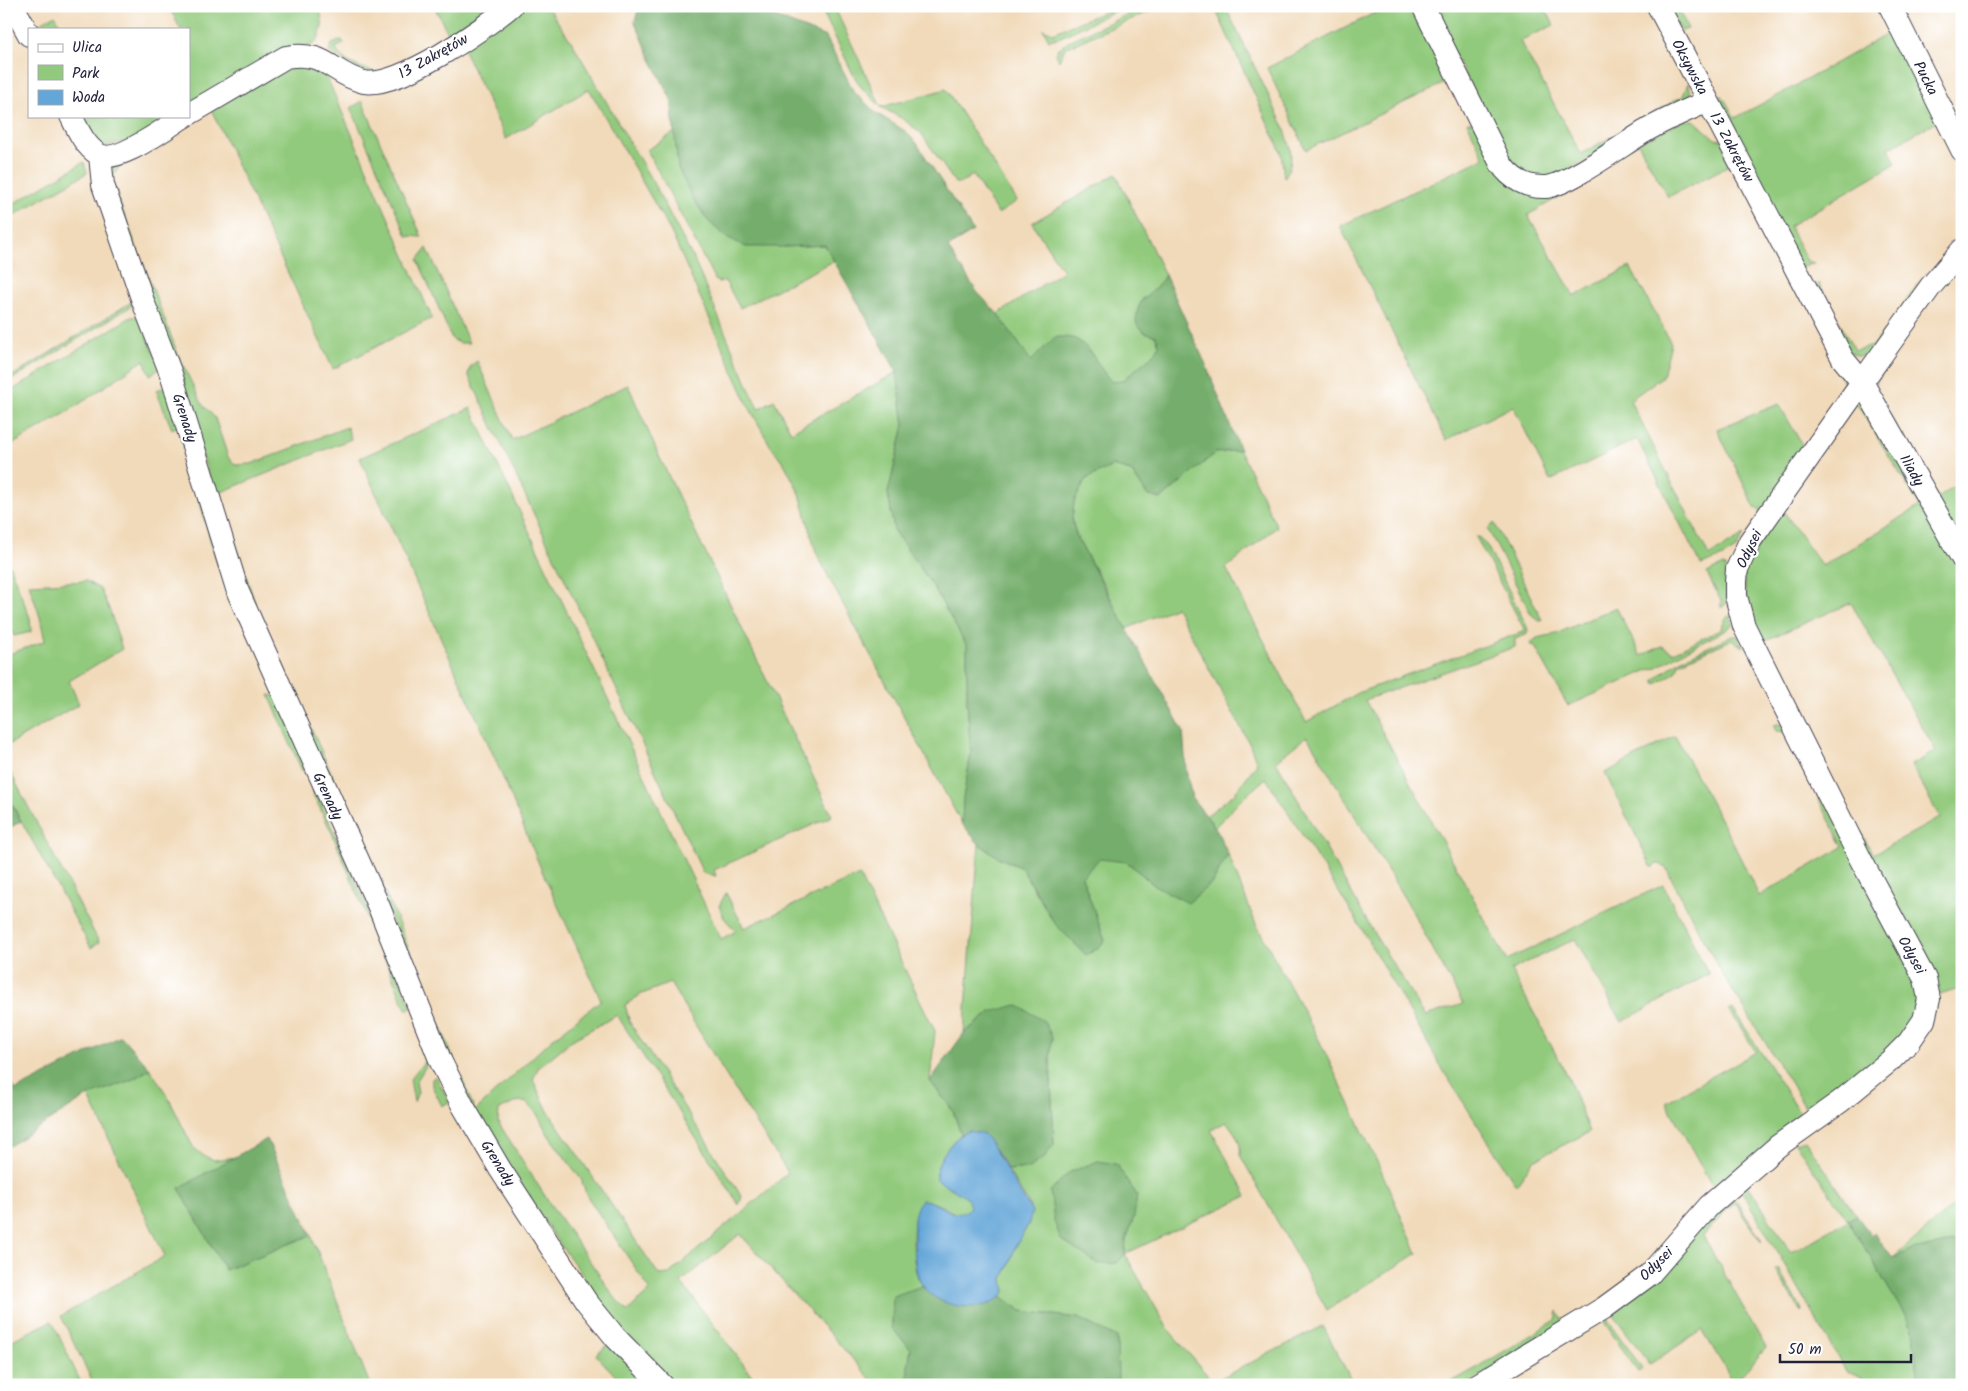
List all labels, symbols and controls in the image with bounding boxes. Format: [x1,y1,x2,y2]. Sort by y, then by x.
street label: 13 Zakrętów [394,27,474,86]
legend [28,28,190,118]
street label: Oksywska [1664,35,1714,100]
text: Ulica [72,36,102,60]
street label: Pucka [1906,57,1944,100]
text: Park [72,62,100,86]
text: Woda [72,86,105,110]
street label: 13 Zakrętów [1702,108,1760,188]
street label: Grenady [165,391,204,447]
street label: Iliady [1892,450,1930,492]
street label: Odysei [1730,525,1770,573]
street label: Grenady [306,768,349,825]
street label: Odysei [1891,932,1932,980]
street label: Grenady [474,1136,521,1192]
street label: Odysei [1634,1241,1680,1287]
scale bar [1780,1331,1912,1363]
text: 50 m [1788,1338,1822,1362]

